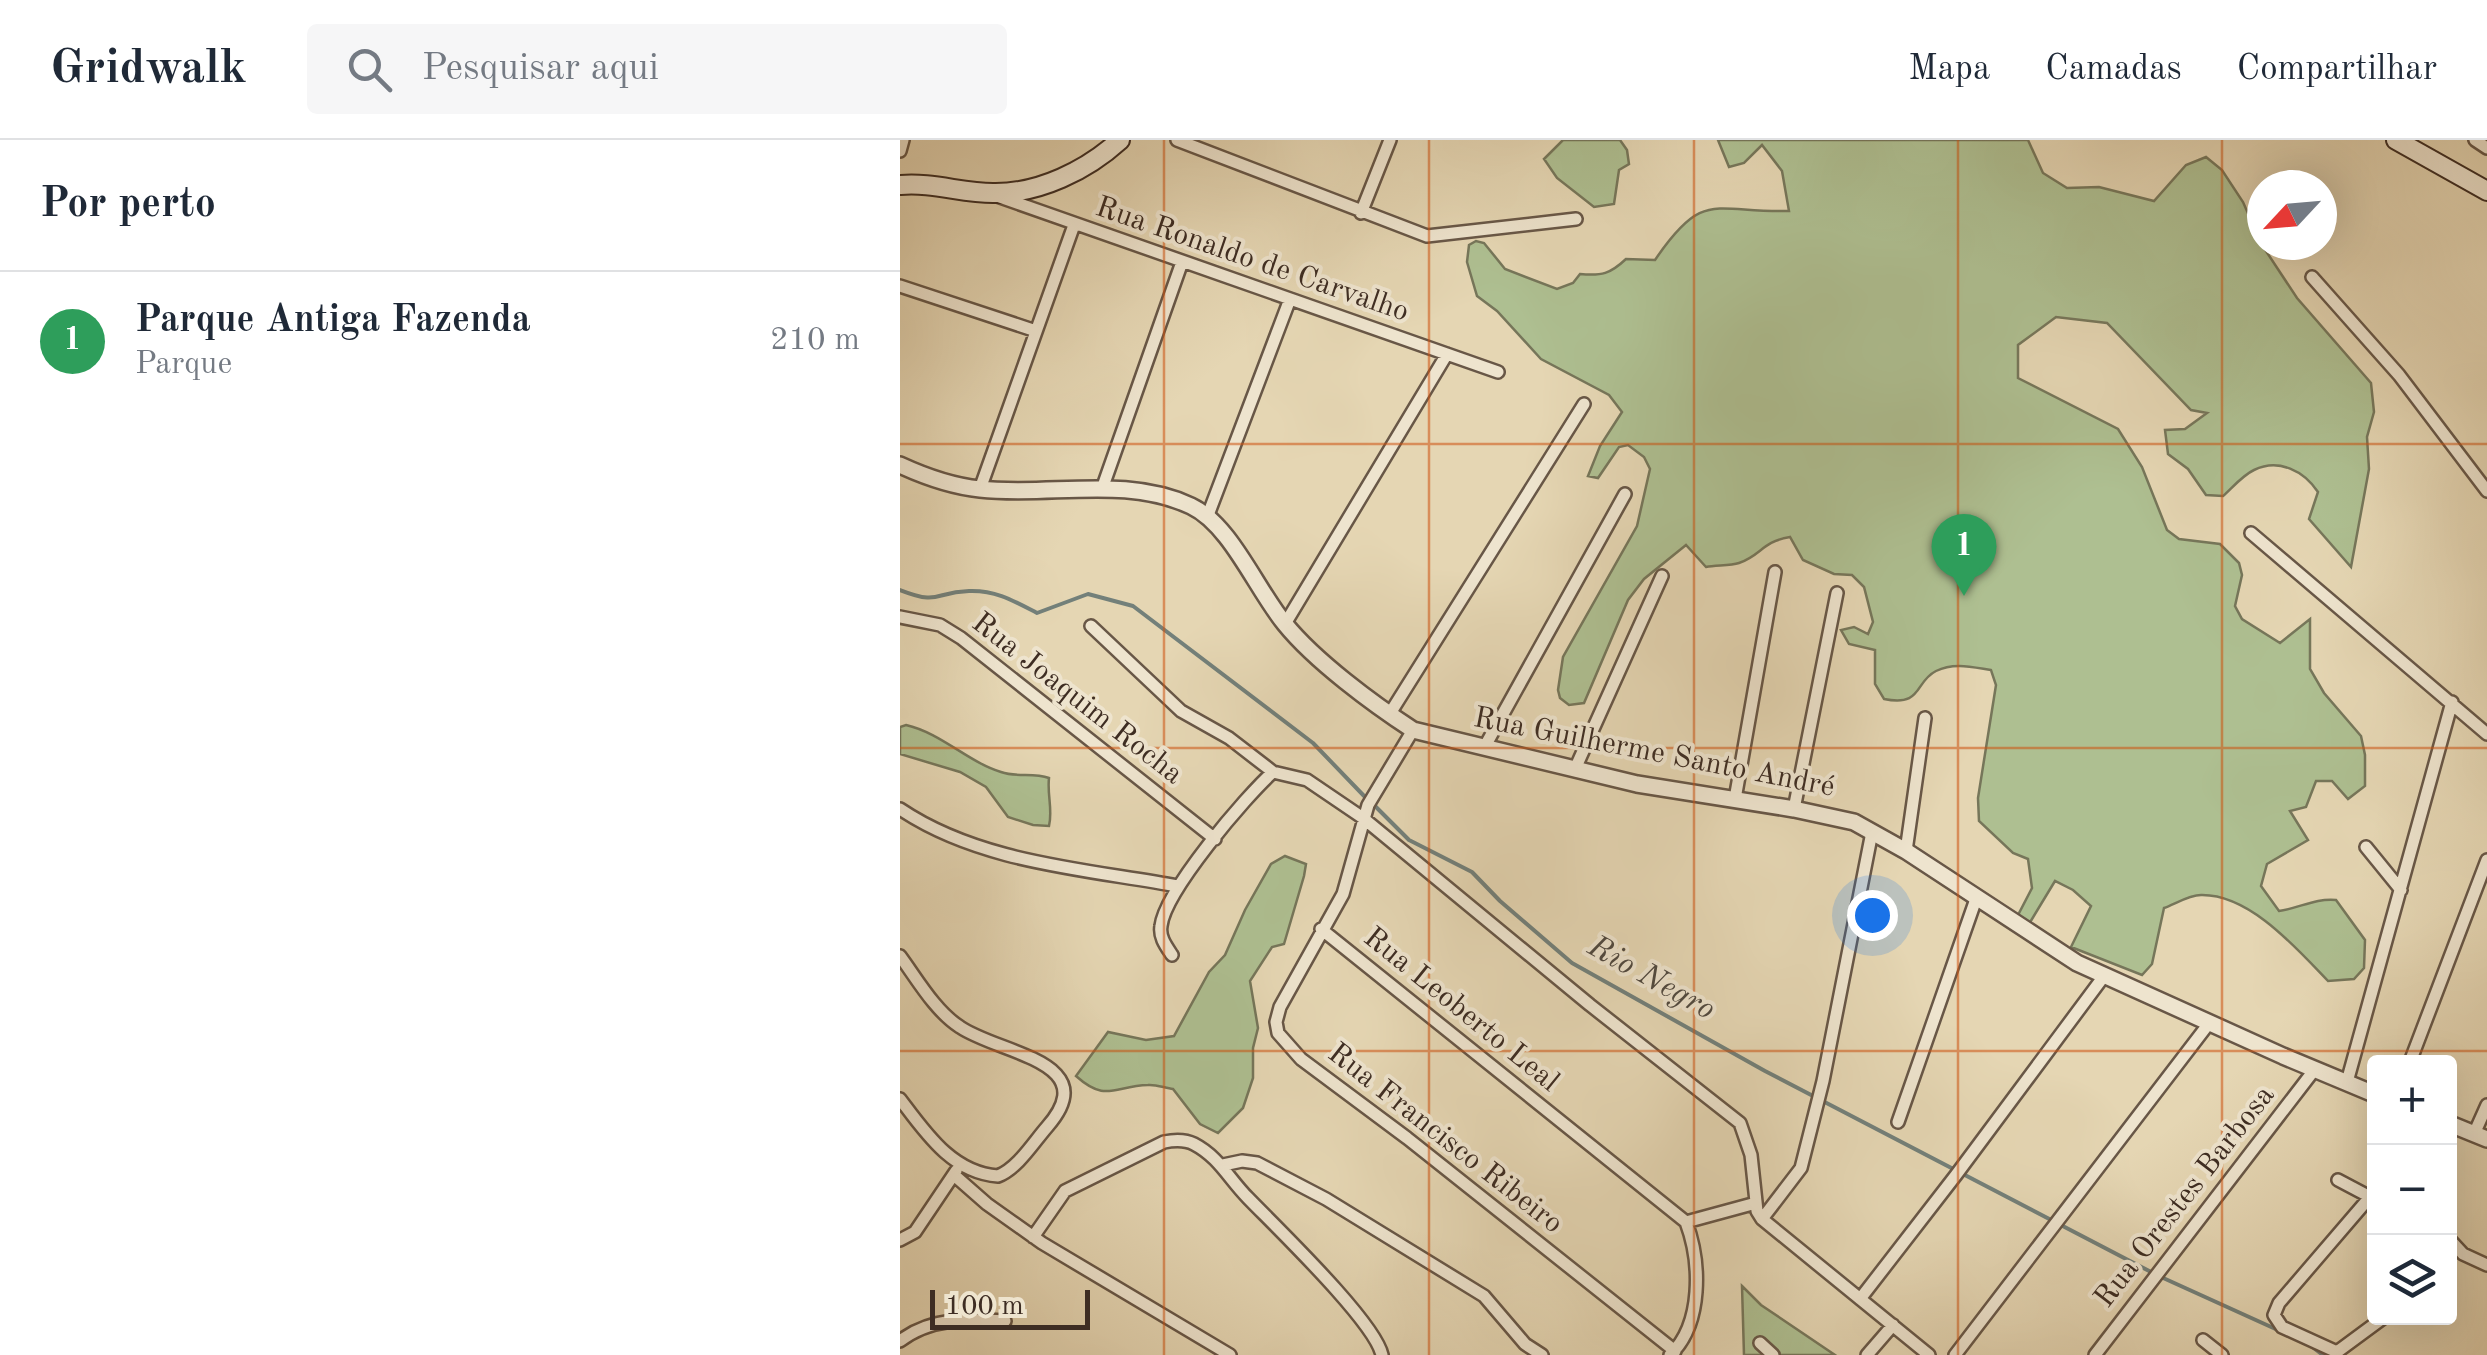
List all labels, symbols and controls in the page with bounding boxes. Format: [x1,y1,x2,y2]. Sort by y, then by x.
search box [307,24,1007,114]
icon: search [342,42,397,97]
text: Gridwalk [50,45,247,93]
text: Pesquisar aqui [422,50,659,88]
text: Mapa [1908,52,1990,87]
text: Camadas [2045,52,2182,87]
text: Compartilhar [2237,52,2437,87]
north arrow [2247,170,2337,260]
text: Por perto [40,184,216,226]
street label: Rua Ronaldo de Carvalho [1091,192,1413,328]
text: Parque Antiga Fazenda [135,302,531,340]
text: 1 [63,325,82,357]
text: 210 m [770,325,860,357]
text: Parque [135,349,232,381]
pin: 1 [1932,514,1996,596]
street label: Rua Joaquim Rocha [966,608,1188,791]
street label: Rua Guilherme Santo André [1471,703,1837,803]
your location [1847,890,1898,941]
street label: Rua Leoberto Leal [1358,922,1564,1098]
water label: Rio Negro [1581,931,1720,1027]
street label: Rua Francisco Ribeiro [1322,1038,1568,1240]
map controls [2367,1055,2457,1325]
button: + [2367,1055,2457,1145]
street label: Rua Orestes Barbosa [2089,1080,2281,1314]
button: − [2367,1145,2457,1235]
button: layers [2367,1235,2457,1325]
scale bar [930,1285,1090,1330]
text: 100 m [945,1293,1024,1321]

